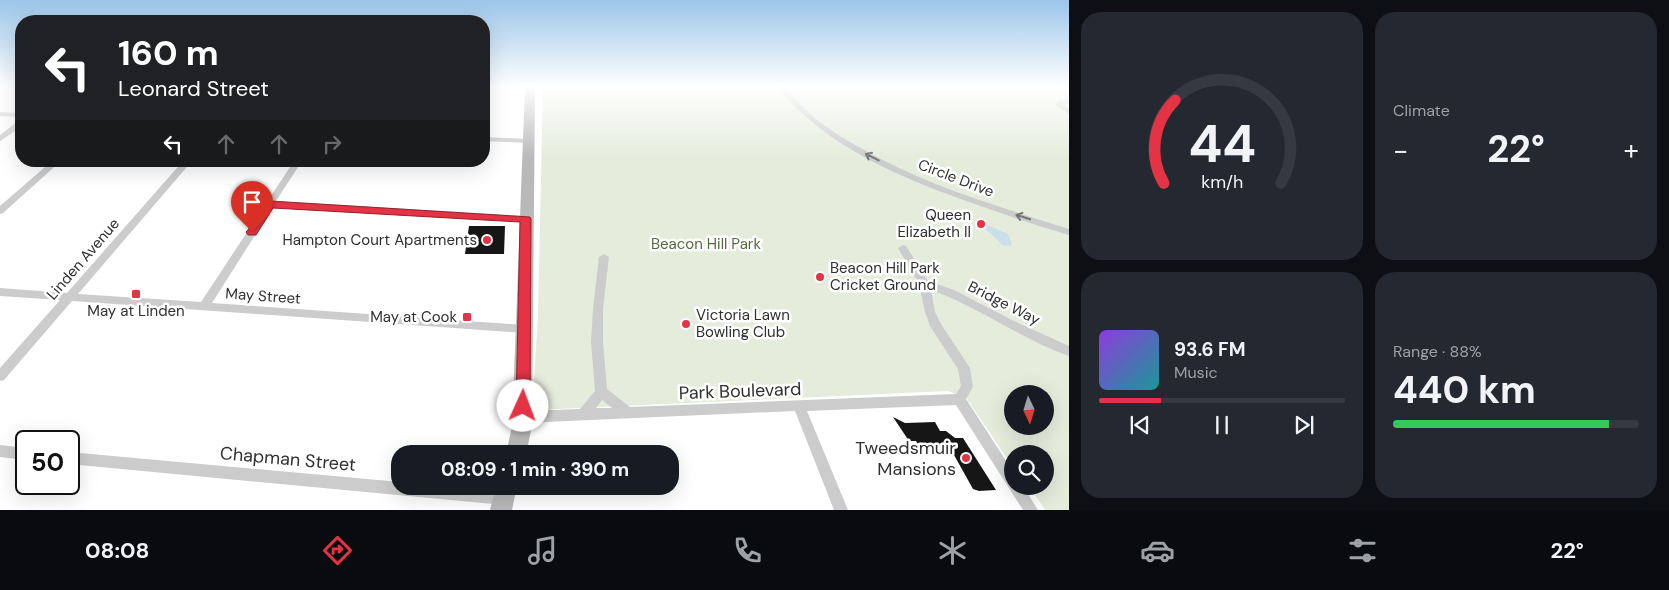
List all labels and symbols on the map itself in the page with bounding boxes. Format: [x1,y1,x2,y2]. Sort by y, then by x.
one-way arrow [865,152,880,161]
street label: Circle Drive [915,154,997,202]
pin [231,181,273,232]
place label: Queen Elizabeth II [897,205,971,242]
one-way arrow [1015,212,1031,221]
street label: Linden Avenue [42,214,124,304]
marker: Queen Elizabeth II [975,218,987,230]
place label: Hampton Court Apartments [282,230,477,250]
marker: Hampton Court Apartments [481,234,493,246]
park label: Beacon Hill Park [651,234,761,254]
place label: Beacon Hill Park Cricket Ground [830,258,940,295]
marker: Beacon Hill Park Cricket Ground [814,271,826,283]
street label: Bridge Way [965,276,1044,330]
street label: May Street [225,283,301,309]
marker: May at Linden [130,288,142,300]
place label: May at Linden [87,301,185,321]
place label: Victoria Lawn Bowling Club [696,305,790,342]
place label: May at Cook [370,307,457,327]
marker: May at Cook [461,311,473,323]
marker: Victoria Lawn Bowling Club [680,318,692,330]
street label: Park Boulevard [678,377,802,405]
position arrow [496,379,548,431]
north arrow [1004,385,1054,435]
speed limit sign: 50 [15,430,80,495]
place label: Tweedsmuir Mansions [855,436,956,481]
street label: Chapman Street [219,441,357,477]
marker: Tweedsmuir Mansions [960,452,972,464]

